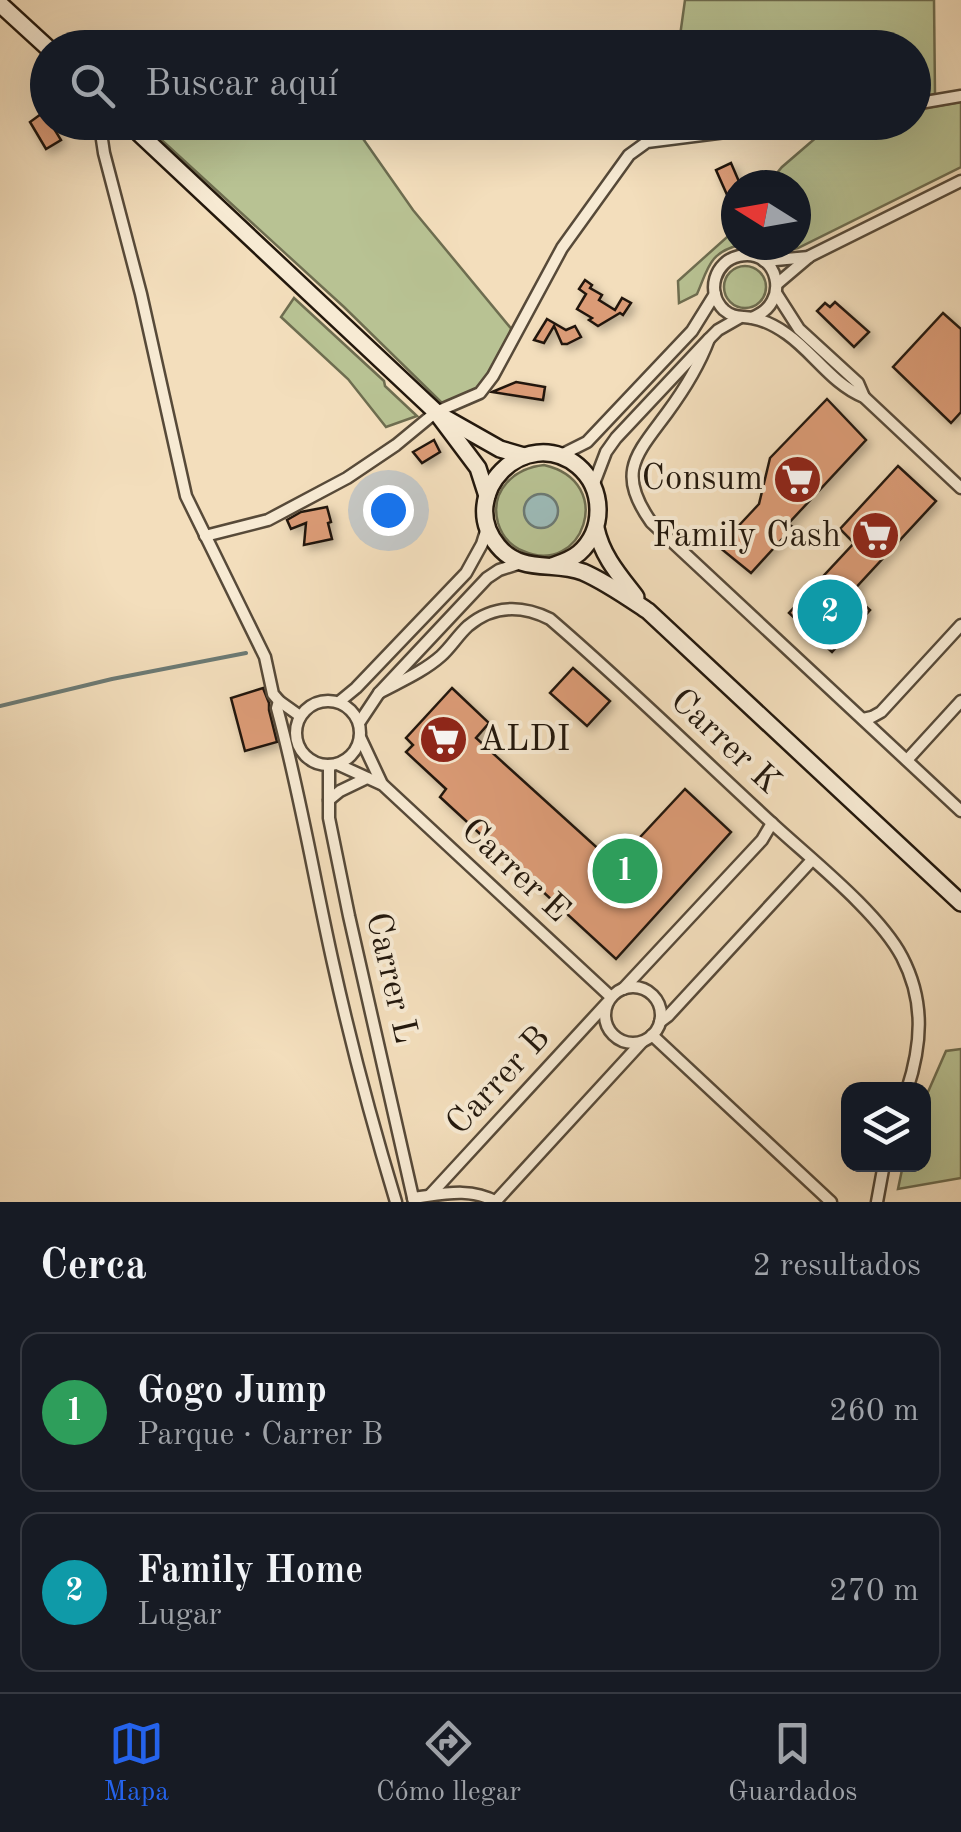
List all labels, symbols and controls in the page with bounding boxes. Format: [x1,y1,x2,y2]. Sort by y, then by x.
search box [30,30,931,140]
icon: search [65,58,120,113]
text: Buscar aquí [145,66,338,104]
north arrow [721,170,811,260]
supermarket icon: Consum [772,453,824,505]
place label: Consum [642,462,763,497]
your location [363,485,414,536]
supermarket icon: Family Cash [850,510,902,562]
place label: Family Cash [652,519,841,554]
pin: 2 [798,574,862,650]
street label: Carrer K [663,683,787,801]
supermarket icon: ALDI [418,714,470,766]
place label: ALDI [479,723,570,758]
street label: Carrer E [454,813,576,929]
pin: 1 [592,834,658,908]
street label: Carrer L [359,909,423,1047]
street label: Carrer B [441,1020,557,1142]
map controls [841,1082,931,1172]
button: layers [841,1082,931,1172]
text: Cerca [40,1246,147,1288]
text: 2 resultados [753,1251,921,1283]
text: Gogo Jump [137,1373,327,1411]
text: 1 [65,1396,84,1428]
text: 260 m [829,1396,919,1428]
text: Parque · Carrer B [137,1420,383,1452]
text: Family Home [137,1553,363,1591]
text: 2 [65,1576,84,1608]
text: 270 m [829,1576,919,1608]
text: Lugar [137,1600,222,1632]
tab: Mapa [103,1716,169,1811]
tab: Cómo llegar [376,1716,521,1811]
tab: Guardados [728,1716,858,1811]

